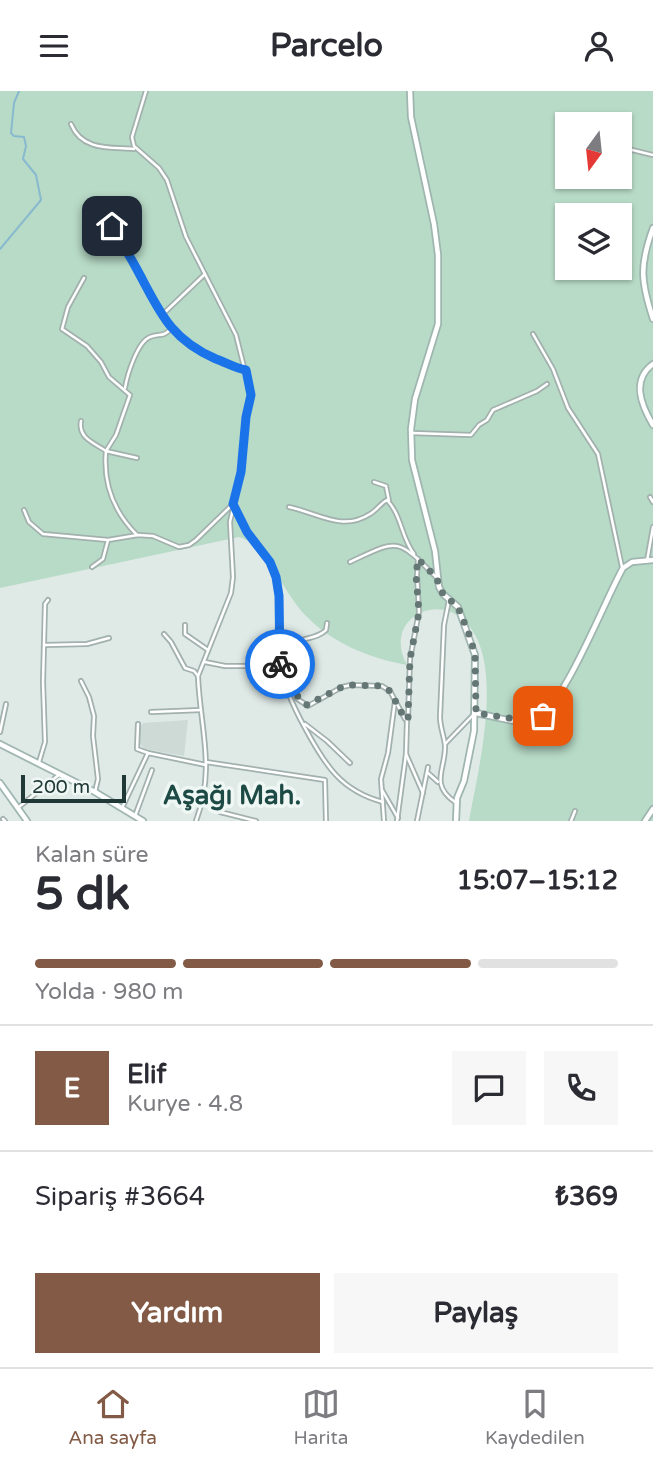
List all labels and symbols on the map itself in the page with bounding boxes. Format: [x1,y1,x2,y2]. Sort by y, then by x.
north arrow [555,112,632,189]
pin [82,196,142,256]
courier [245,629,315,699]
pin [513,686,573,746]
scale bar [21,772,126,804]
district label: Aşağı Mah. [163,780,301,811]

